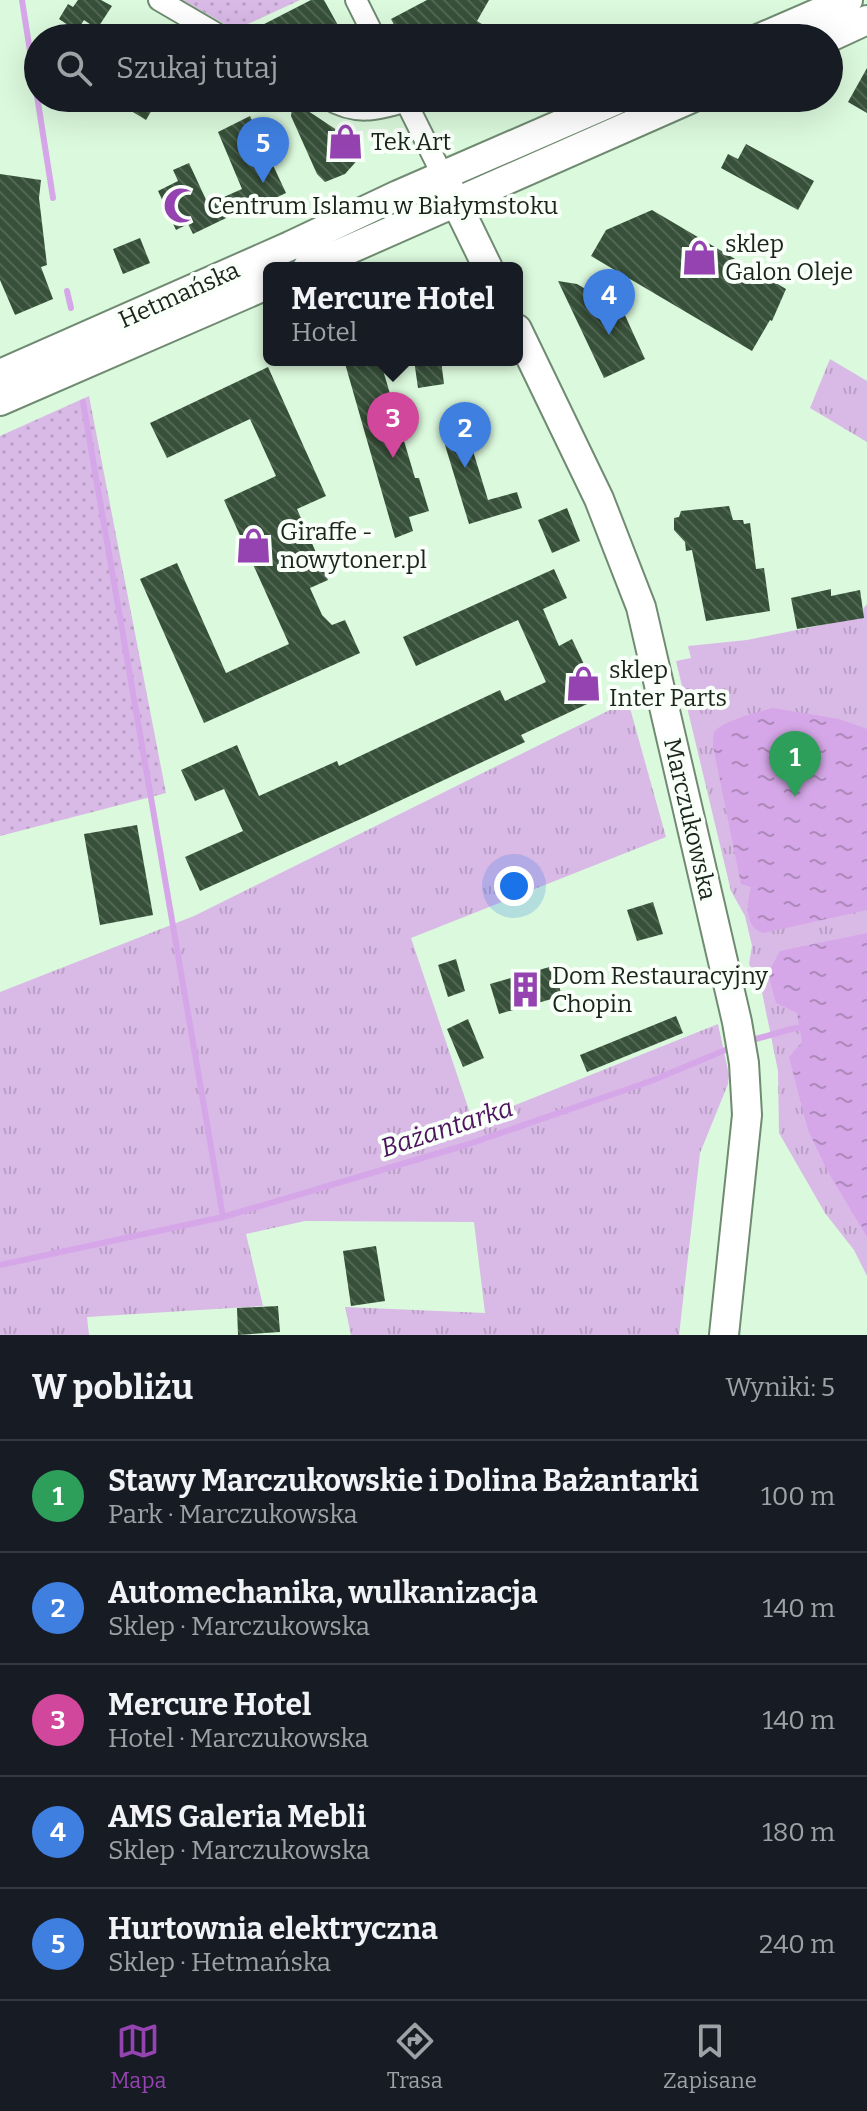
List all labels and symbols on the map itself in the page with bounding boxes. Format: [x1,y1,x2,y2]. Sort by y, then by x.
pin: 5 [237,117,289,183]
shop icon: Tek Art [326,123,364,161]
place label: Tek Art [371,128,452,156]
mosque icon: Centrum Islamu w Białymstoku [162,187,200,225]
place label: Centrum Islamu w Białymstoku [207,192,558,220]
place label: sklep Galon Oleje [725,230,853,286]
shop icon: sklep Galon Oleje [680,239,718,277]
street label: Hetmańska [114,256,244,334]
pin: 4 [583,269,635,335]
pin: 3 [367,392,419,458]
pin: 2 [439,402,491,468]
place label: Giraffe - nowytoner.pl [280,518,427,574]
shop icon: Giraffe - nowytoner.pl [235,527,273,565]
place label: sklep Inter Parts [609,656,727,712]
shop icon: sklep Inter Parts [564,665,602,703]
pin: 1 [769,731,821,797]
street label: Marczukowska [658,735,722,903]
your location [494,866,534,906]
place label: Dom Restauracyjny Chopin [552,962,768,1018]
building icon: Dom Restauracyjny Chopin [507,971,545,1009]
water label: Bażantarka [377,1092,517,1164]

